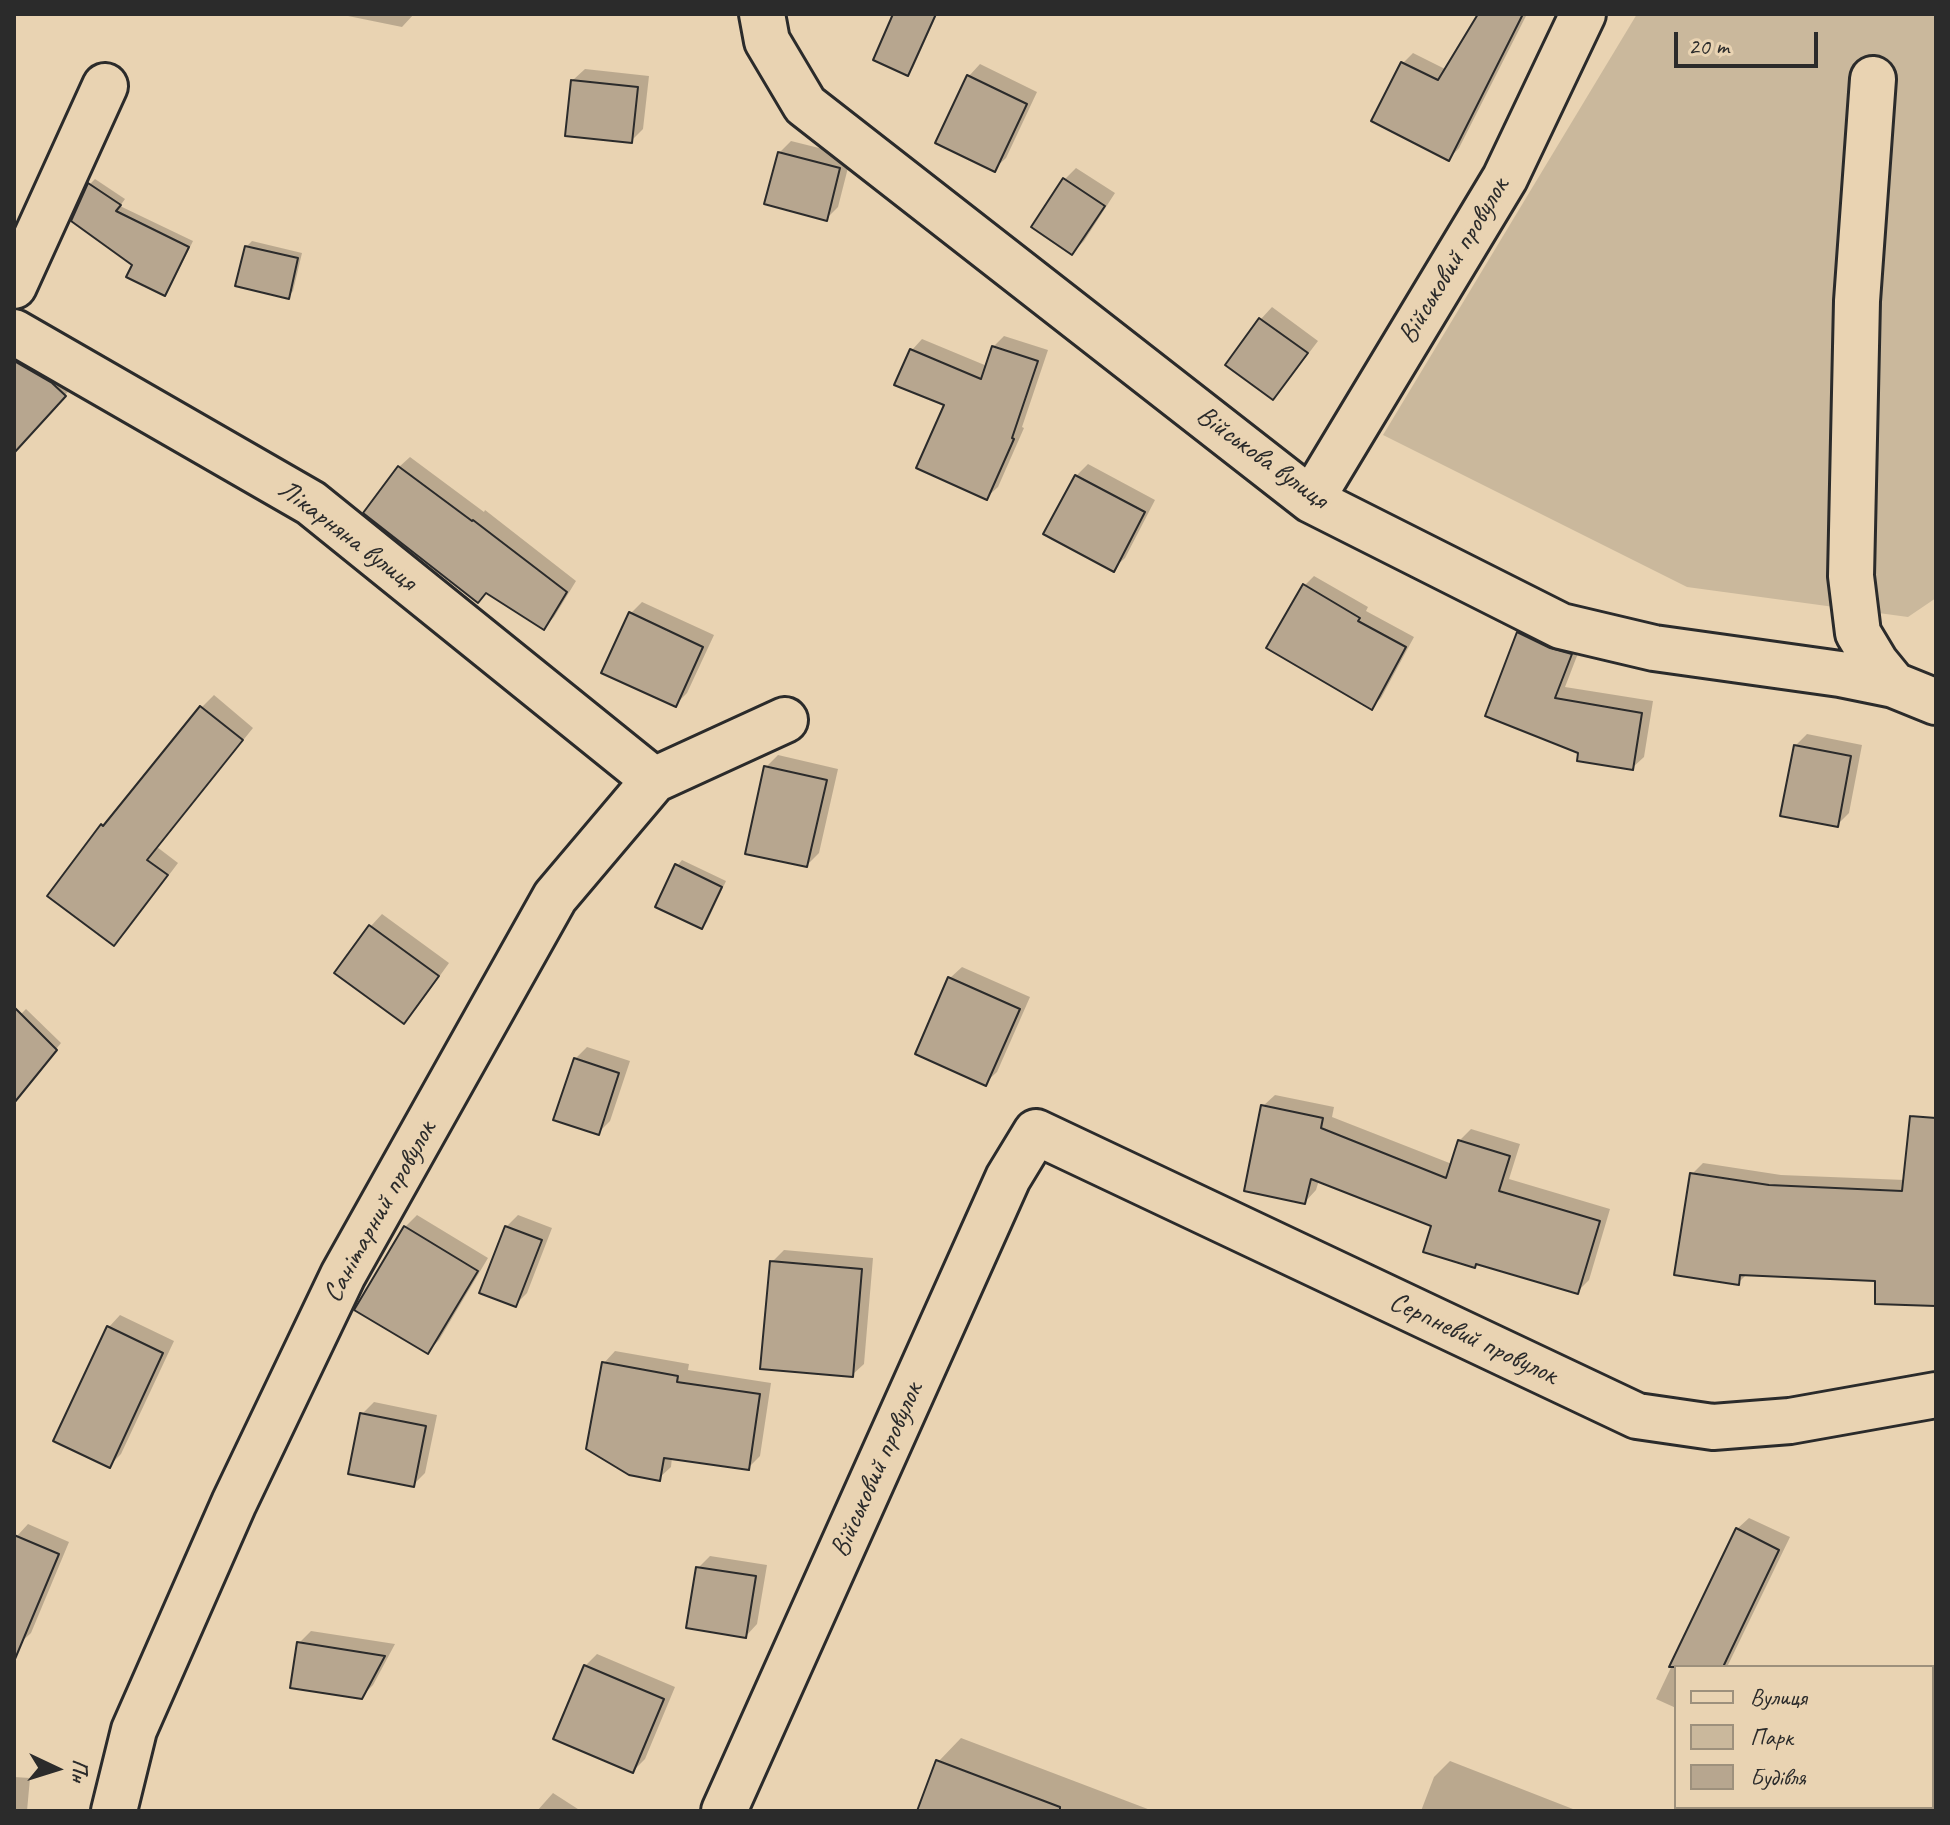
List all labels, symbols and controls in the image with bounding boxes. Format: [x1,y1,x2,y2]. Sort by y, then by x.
scale bar [1678,16,1822,66]
text: 20 m [1688,31,1729,61]
street label: Військовий провулок [1391,172,1517,350]
street label: Військова вулиця [1189,399,1335,517]
street label: Лікарняна вулиця [271,473,423,599]
street label: Санітарний провулок [316,1115,444,1309]
street label: Серпневий провулок [1384,1285,1562,1393]
street label: Військовий провулок [823,1377,931,1563]
legend [1674,1665,1934,1809]
text: Вулиця [1750,1682,1807,1712]
text: Парк [1750,1722,1793,1752]
north arrow [16,1729,96,1809]
text: Пн [65,1758,95,1783]
text: Будівля [1750,1762,1806,1792]

